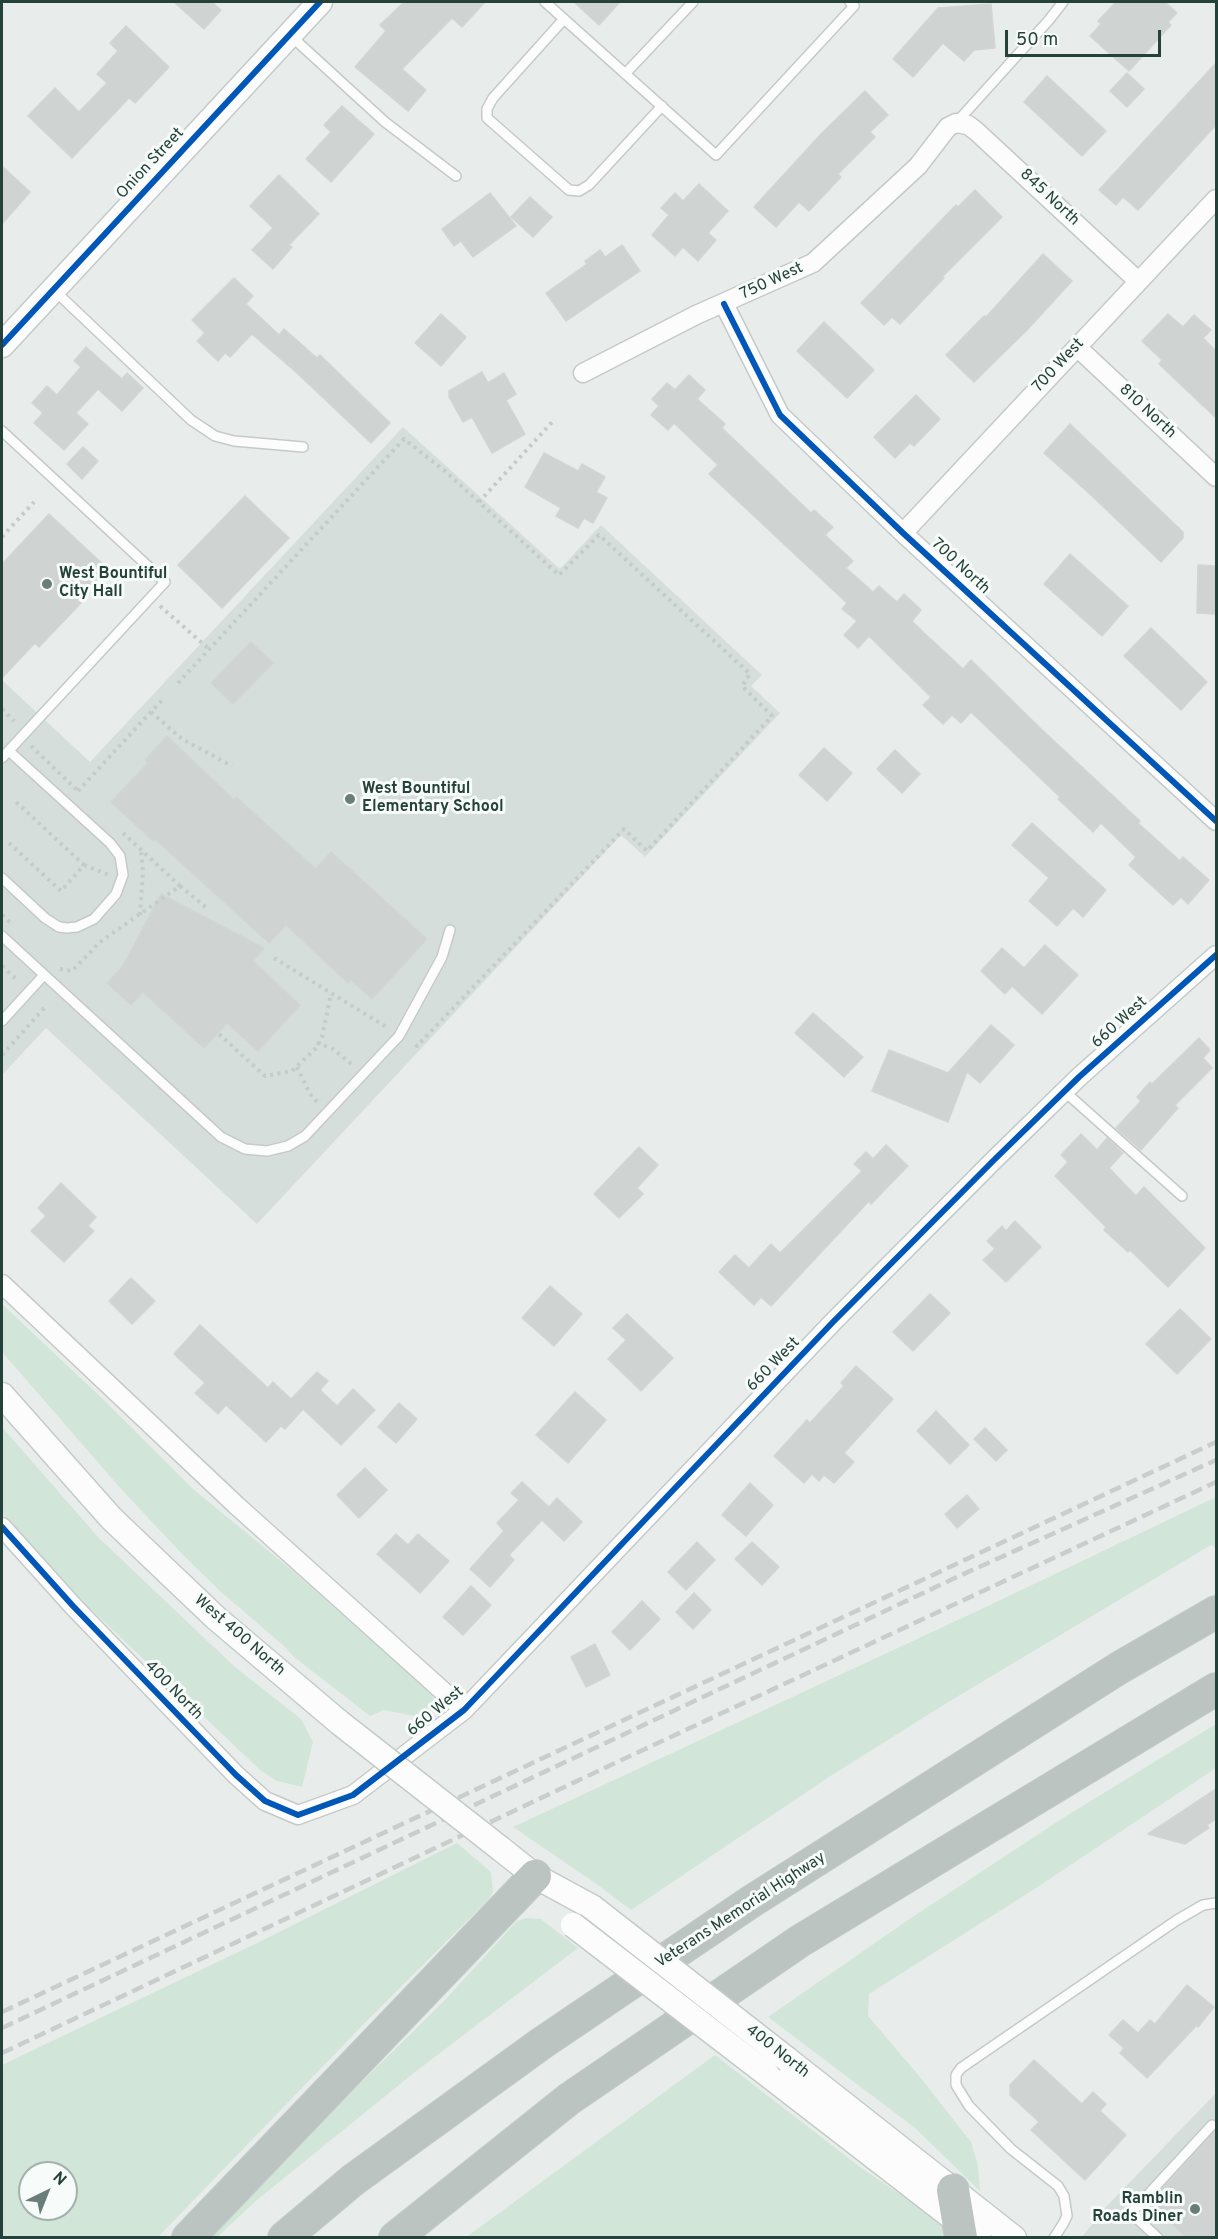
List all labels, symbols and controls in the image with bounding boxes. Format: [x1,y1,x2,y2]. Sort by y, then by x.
scale bar [1008,18,1164,56]
text: 50 m [1016,29,1058,52]
street label: Onion Street [113,124,189,204]
street label: 845 North [1015,165,1083,231]
street label: 750 West [737,259,807,305]
street label: 700 West [1029,335,1089,397]
street label: 810 North [1114,381,1180,443]
street label: 700 North [927,535,993,599]
place label: West Bountiful City Hall [59,565,168,603]
marker: West Bountiful City Hall [40,577,54,591]
place label: West Bountiful Elementary School [362,780,504,818]
marker: West Bountiful Elementary School [343,792,357,806]
street label: 660 West [1088,993,1152,1053]
street label: 660 West [743,1334,805,1396]
street label: West 400 North [190,1591,288,1681]
street label: 400 North [140,1657,206,1725]
street label: 660 West [404,1683,468,1741]
street label: Veterans Memorial Highway [652,1849,830,1973]
street label: 400 North [741,2021,813,2083]
north arrow [18,2161,78,2221]
text: N [48,2168,70,2191]
place label: Ramblin Roads Diner [1092,2190,1183,2228]
marker: Ramblin Roads Diner [1188,2202,1202,2216]

